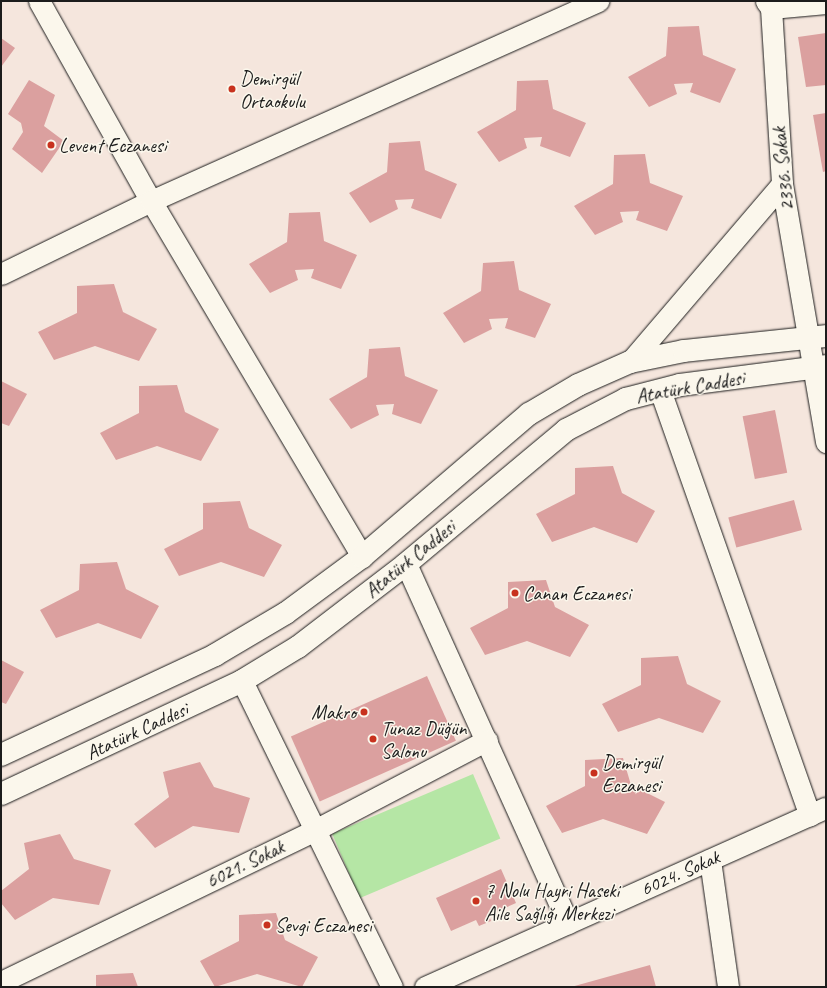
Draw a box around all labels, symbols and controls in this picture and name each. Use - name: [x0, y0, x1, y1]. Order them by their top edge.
- place label: Demirgül Ortaokulu: [240, 66, 305, 113]
- marker: Demirgül Ortaokulu: [227, 84, 237, 94]
- street label: 2336. Sokak: [767, 126, 799, 212]
- place label: Levent Eczanesi: [59, 133, 166, 157]
- marker: Levent Eczanesi: [46, 140, 56, 150]
- street label: Atatürk Caddesi: [634, 366, 746, 408]
- street label: Atatürk Caddesi: [360, 515, 460, 603]
- place label: Canan Eczanesi: [523, 581, 631, 605]
- marker: Canan Eczanesi: [510, 588, 520, 598]
- street label: Atatürk Caddesi: [82, 697, 192, 765]
- place label: Makro: [311, 700, 356, 724]
- marker: Makro: [359, 707, 369, 717]
- place label: Tunaz Düğün Salonu: [381, 716, 466, 763]
- marker: Tunaz Düğün Salonu: [368, 734, 378, 744]
- place label: Demirgül Eczanesi: [602, 750, 661, 797]
- marker: Demirgül Eczanesi: [589, 768, 599, 778]
- street label: 6021. Sokak: [202, 835, 288, 893]
- street label: 6024. Sokak: [637, 845, 723, 901]
- place label: 7 Nolu Hayri Haseki Aile Sağlığı Merkezi: [485, 878, 620, 925]
- marker: 7 Nolu Hayri Haseki Aile Sağlığı Merkezi: [470, 895, 482, 907]
- place label: Sevgi Eczanesi: [275, 913, 372, 937]
- marker: Sevgi Eczanesi: [262, 920, 272, 930]

